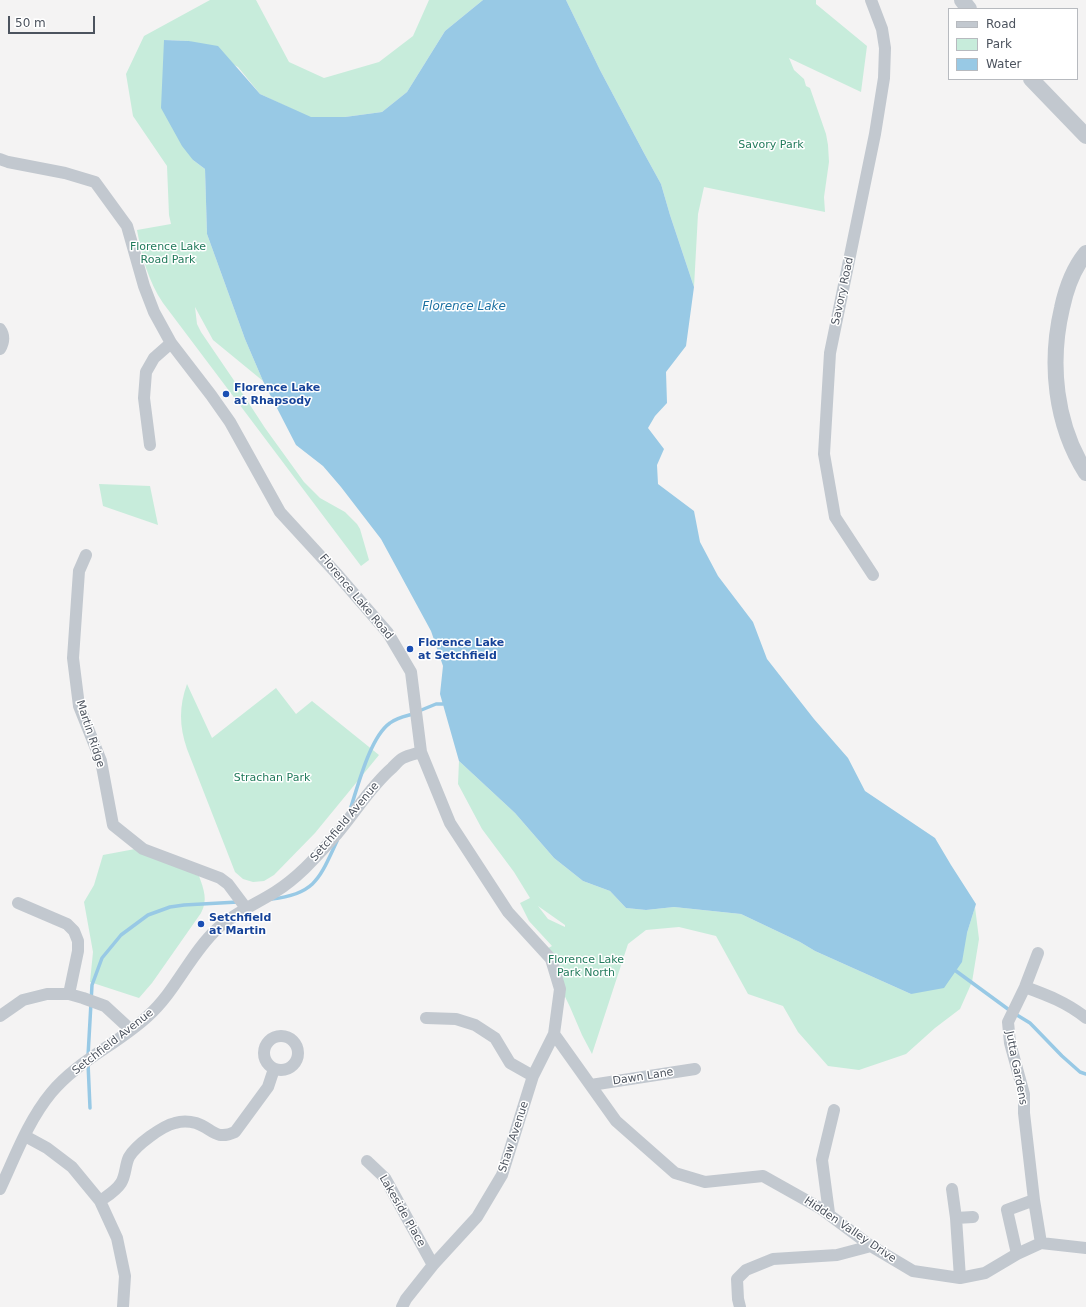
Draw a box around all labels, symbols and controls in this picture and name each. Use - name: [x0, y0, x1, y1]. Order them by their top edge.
- scale bar: [10, 8, 97, 34]
- legend: [948, 8, 1078, 80]
- text: 50 m: [15, 16, 46, 30]
- text: Road: [986, 17, 1016, 31]
- text: Park: [986, 37, 1012, 51]
- text: Water: [986, 57, 1021, 71]
- park label: Savory Park: [738, 138, 804, 152]
- park label: Florence Lake Road Park: [130, 240, 206, 266]
- street label: Savory Road: [829, 256, 857, 326]
- water label: Florence Lake: [422, 300, 506, 314]
- place label: Florence Lake at Rhapsody: [234, 381, 320, 407]
- marker: Florence Lake at Rhapsody: [221, 389, 231, 399]
- street label: Florence Lake Road: [317, 552, 395, 642]
- place label: Florence Lake at Setchfield: [418, 636, 504, 662]
- marker: Florence Lake at Setchfield: [405, 644, 415, 654]
- street label: Martin Ridge: [73, 699, 107, 769]
- park label: Strachan Park: [234, 771, 310, 785]
- street label: Setchfield Avenue: [308, 780, 382, 864]
- place label: Setchfield at Martin: [209, 911, 271, 937]
- marker: Setchfield at Martin: [196, 919, 206, 929]
- park label: Florence Lake Park North: [548, 953, 624, 979]
- street label: Setchfield Avenue: [70, 1006, 156, 1078]
- street label: Jutta Gardens: [1002, 1030, 1030, 1106]
- street label: Dawn Lane: [612, 1066, 674, 1088]
- street label: Shaw Avenue: [496, 1100, 532, 1174]
- street label: Lakeside Place: [376, 1173, 428, 1249]
- street label: Hidden Valley Drive: [801, 1194, 899, 1266]

